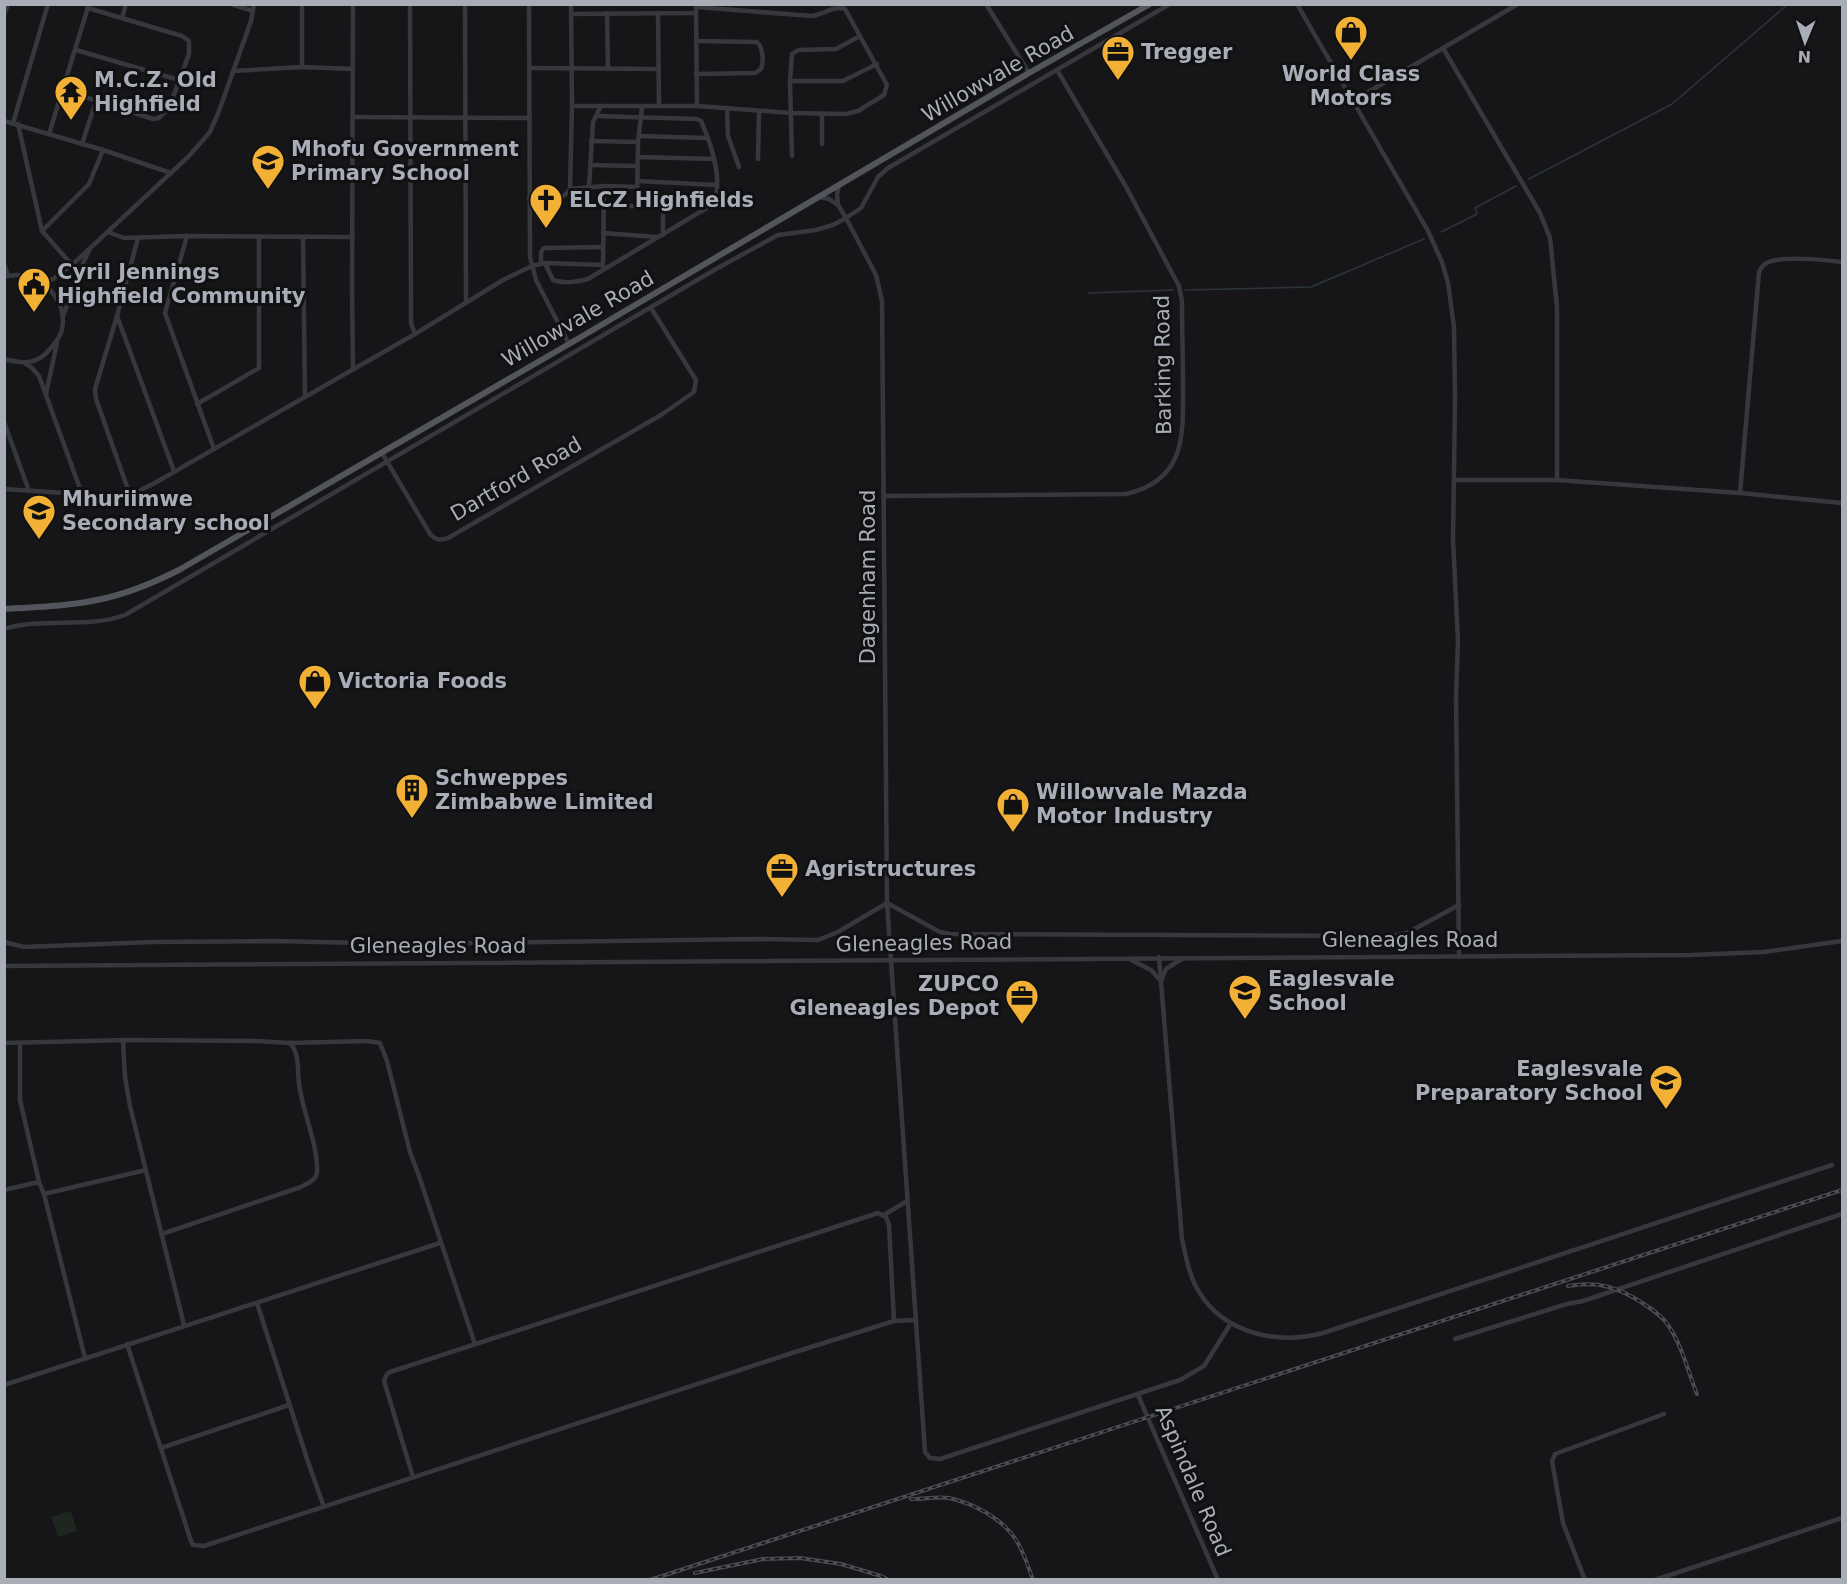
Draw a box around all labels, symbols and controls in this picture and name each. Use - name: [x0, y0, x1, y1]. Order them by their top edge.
- north arrow: [1775, 12, 1835, 72]
- shop icon: World Class Motors: [1333, 14, 1369, 61]
- street label: Willowvale Road: [918, 21, 1078, 127]
- office icon: Tregger: [1100, 34, 1136, 81]
- place label: Tregger: [1141, 40, 1233, 64]
- text: N: [1797, 47, 1812, 66]
- place label: World Class Motors: [1282, 62, 1420, 110]
- place label: M.C.Z. Old Highfield: [94, 68, 217, 116]
- temple icon: M.C.Z. Old Highfield: [53, 74, 89, 121]
- place label: Mhofu Government Primary School: [291, 137, 519, 185]
- school or university icon: Mhofu Government Primary School: [250, 143, 286, 190]
- church icon: ELCZ Highfields: [528, 182, 564, 229]
- place label: ELCZ Highfields: [569, 188, 754, 212]
- place label: Cyril Jennings Highfield Community: [57, 260, 306, 308]
- public building icon: Cyril Jennings Highfield Community: [16, 266, 52, 313]
- street label: Willowvale Road: [498, 266, 658, 372]
- street label: Barking Road: [1150, 295, 1176, 435]
- street label: Dartford Road: [446, 432, 586, 526]
- place label: Mhuriimwe Secondary school: [62, 487, 270, 535]
- street label: Dagenham Road: [856, 490, 880, 664]
- school or university icon: Mhuriimwe Secondary school: [21, 493, 57, 540]
- shop icon: Victoria Foods: [297, 663, 333, 710]
- place label: Victoria Foods: [338, 669, 507, 693]
- place label: Schweppes Zimbabwe Limited: [435, 766, 653, 814]
- building icon: Schweppes Zimbabwe Limited: [394, 772, 430, 819]
- place label: Willowvale Mazda Motor Industry: [1036, 780, 1248, 828]
- shop icon: Willowvale Mazda Motor Industry: [995, 786, 1031, 833]
- office icon: Agristructures: [764, 851, 800, 898]
- place label: Agristructures: [805, 857, 976, 881]
- street label: Gleneagles Road: [1322, 928, 1498, 952]
- street label: Gleneagles Road: [836, 929, 1012, 957]
- street label: Gleneagles Road: [350, 934, 526, 958]
- place label: Eaglesvale School: [1268, 967, 1395, 1015]
- place label: ZUPCO Gleneagles Depot: [790, 972, 999, 1020]
- school or university icon: Eaglesvale School: [1227, 973, 1263, 1020]
- office icon: ZUPCO Gleneagles Depot: [1004, 978, 1040, 1025]
- place label: Eaglesvale Preparatory School: [1415, 1057, 1643, 1105]
- school or university icon: Eaglesvale Preparatory School: [1648, 1063, 1684, 1110]
- street label: Aspindale Road: [1150, 1402, 1236, 1560]

